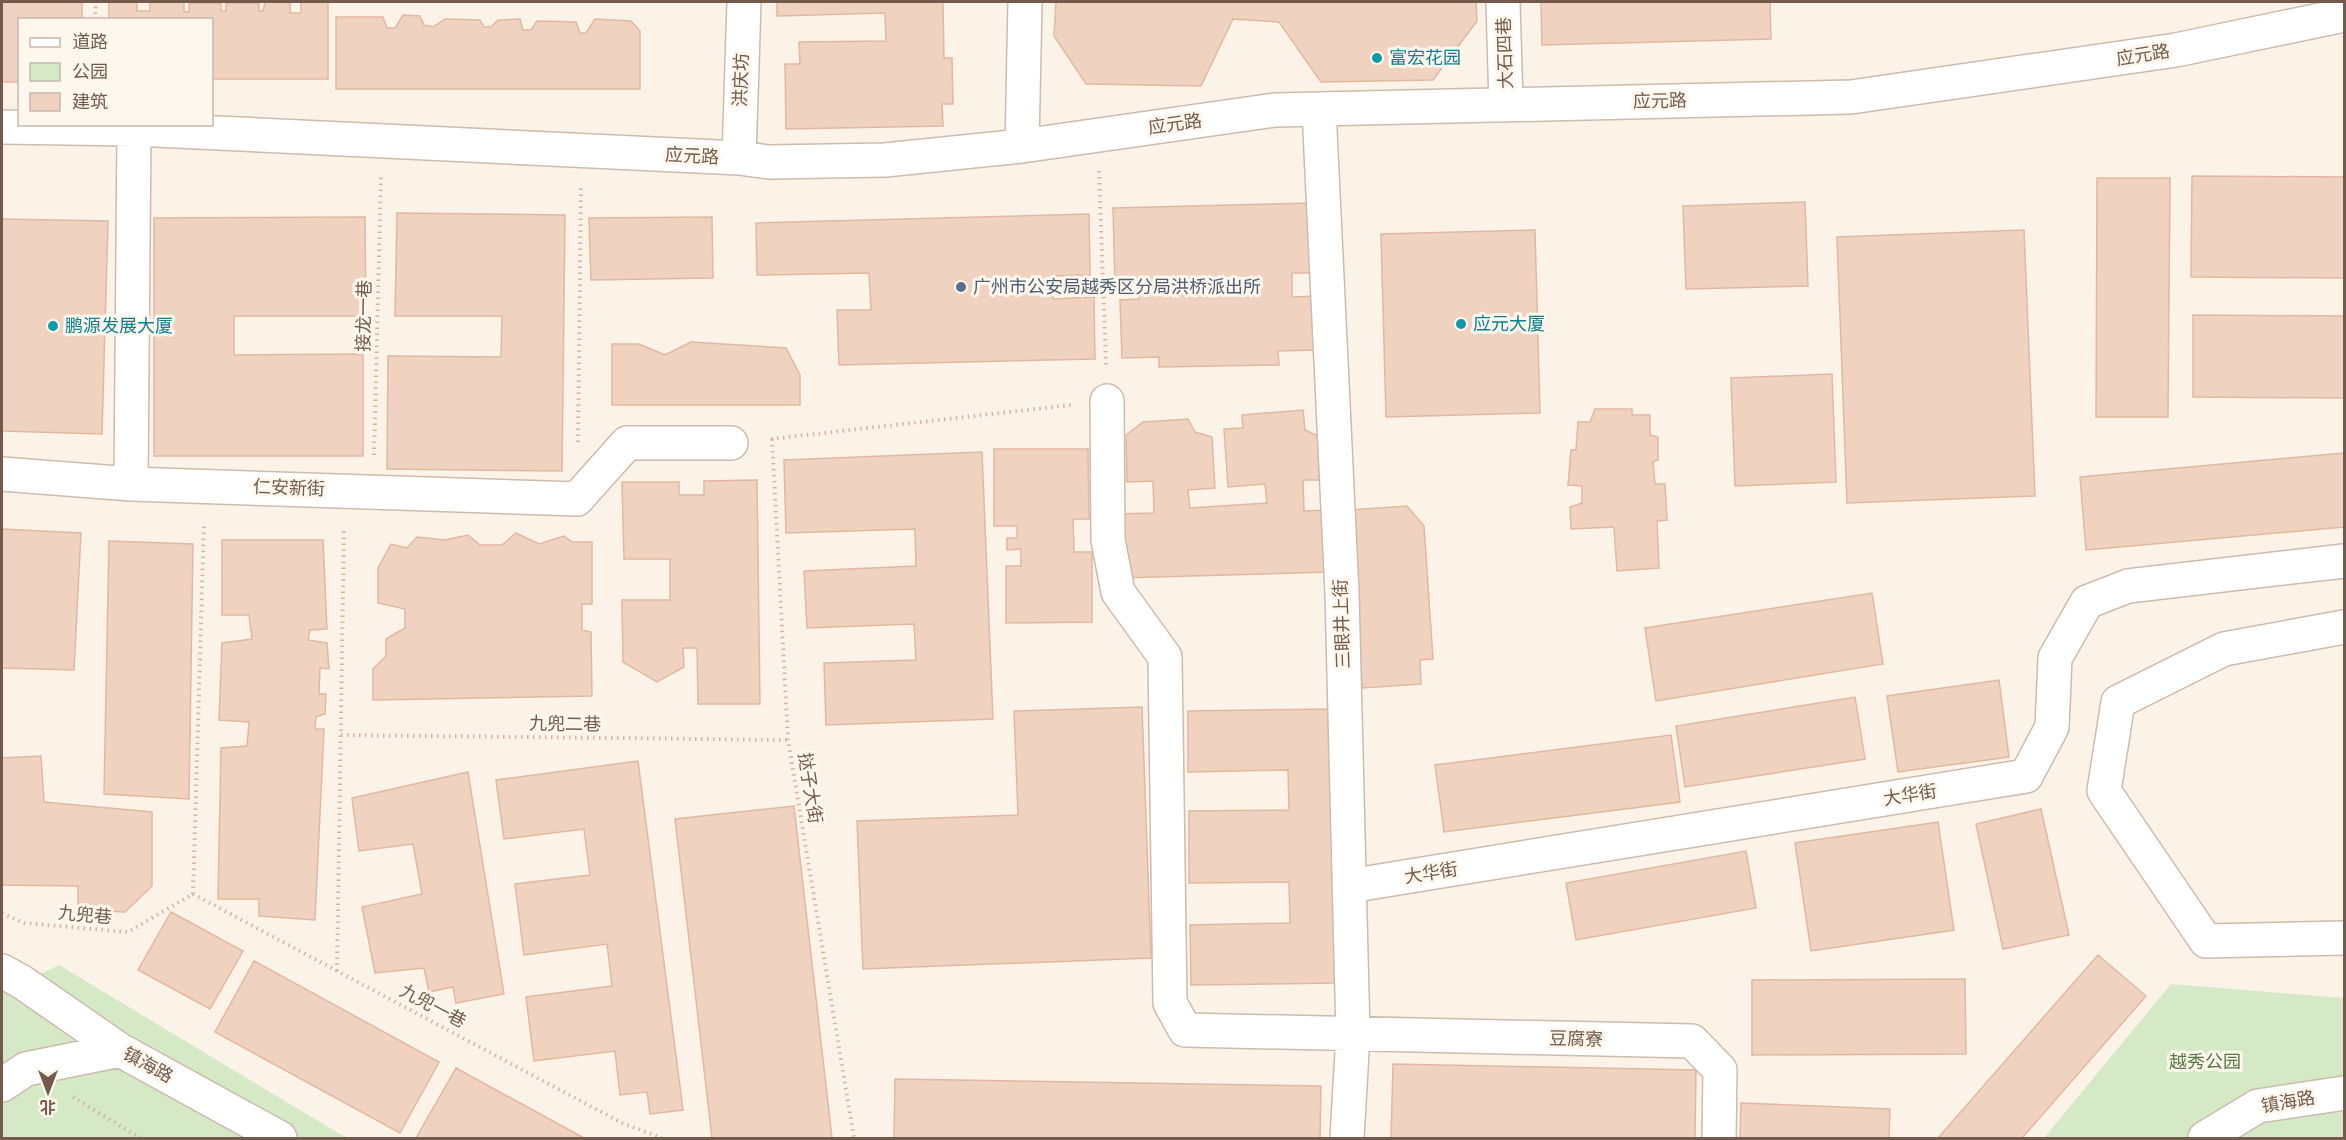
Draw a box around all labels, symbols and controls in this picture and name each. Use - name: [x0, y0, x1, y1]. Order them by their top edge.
- street label: 大石四巷: [1493, 17, 1516, 89]
- legend: [18, 18, 213, 126]
- text: 道路: [72, 31, 108, 52]
- street label: 应元路: [2115, 40, 2171, 69]
- place label: 富宏花园: [1389, 47, 1461, 68]
- marker: 富宏花园: [1370, 51, 1384, 65]
- street label: 洪庆坊: [729, 53, 752, 107]
- text: 公园: [72, 61, 108, 82]
- street label: 应元路: [1633, 90, 1687, 111]
- text: 建筑: [72, 91, 108, 112]
- street label: 应元路: [1147, 109, 1203, 138]
- street label: 应元路: [665, 144, 720, 167]
- place label: 广州市公安局越秀区分局洪桥派出所: [973, 276, 1261, 297]
- street label: 接龙一巷: [352, 280, 375, 352]
- marker: 广州市公安局越秀区分局洪桥派出所: [954, 280, 968, 294]
- place label: 应元大厦: [1473, 313, 1545, 334]
- place label: 鹏源发展大厦: [65, 315, 173, 336]
- marker: 应元大厦: [1454, 317, 1468, 331]
- marker: 鹏源发展大厦: [46, 319, 60, 333]
- street label: 仁安新街: [253, 476, 325, 499]
- street label: 三眼井上街: [1329, 579, 1354, 669]
- street label: 九兜二巷: [529, 712, 601, 735]
- street label: 挞子大街: [794, 751, 826, 825]
- street label: 大华街: [1882, 780, 1938, 809]
- street label: 大华街: [1403, 858, 1459, 887]
- street label: 九兜巷: [57, 902, 113, 927]
- street label: 九兜一巷: [397, 979, 470, 1032]
- street label: 豆腐寮: [1549, 1028, 1603, 1049]
- street label: 镇海路: [120, 1042, 177, 1087]
- park label: 越秀公园: [2169, 1051, 2241, 1072]
- north arrow: [18, 1062, 78, 1122]
- street label: 镇海路: [2260, 1086, 2316, 1117]
- text: 北: [40, 1097, 56, 1116]

